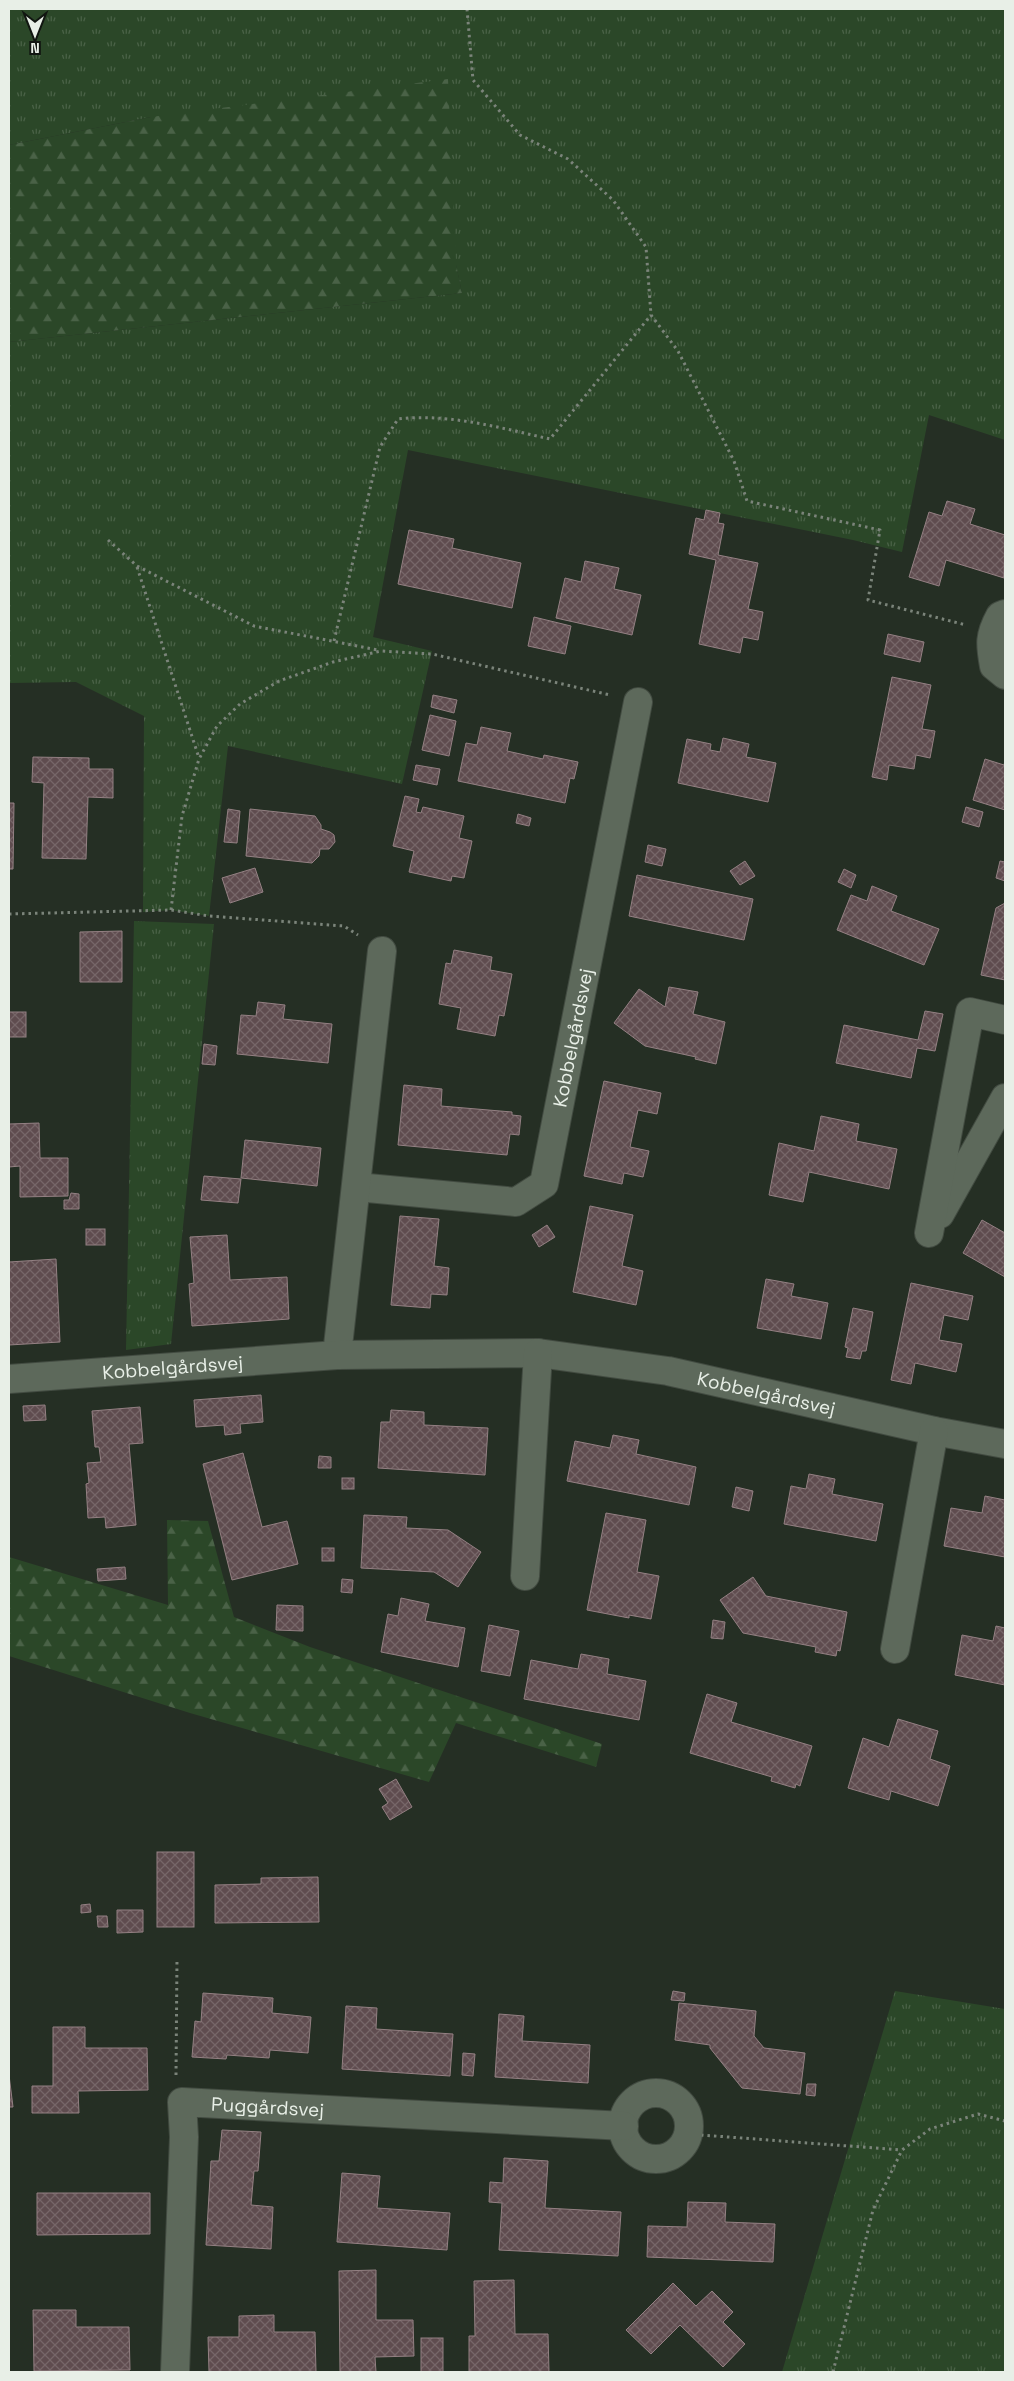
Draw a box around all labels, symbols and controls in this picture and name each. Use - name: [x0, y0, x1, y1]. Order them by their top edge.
- north arrow: [10, 10, 60, 60]
- text: N: [30, 39, 40, 57]
- street label: Kobbelgårdsvej: [547, 966, 599, 1109]
- street label: Kobbelgårdsvej: [101, 1350, 244, 1385]
- street label: Kobbelgårdsvej: [695, 1366, 838, 1421]
- street label: Puggårdsvej: [211, 2092, 325, 2123]

